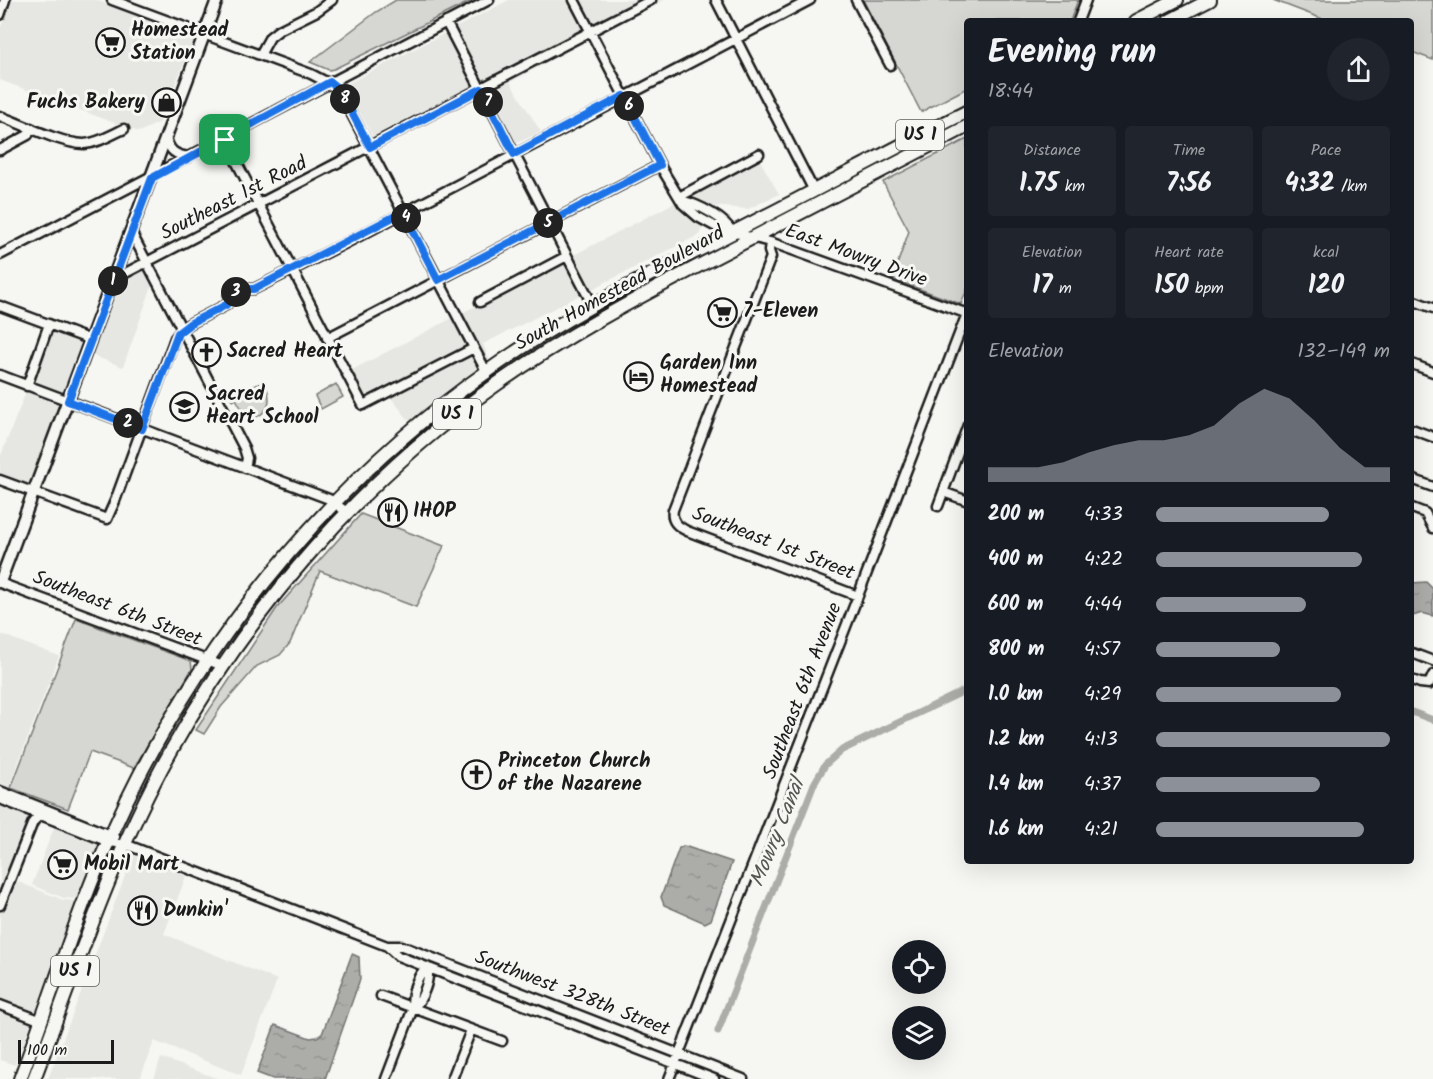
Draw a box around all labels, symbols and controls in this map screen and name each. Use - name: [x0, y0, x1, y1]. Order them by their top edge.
- place label: Homestead Station: [131, 15, 230, 70]
- supermarket icon: Homestead Station: [94, 26, 126, 58]
- text: Evening run: [988, 27, 1156, 80]
- button: share: [1327, 38, 1390, 101]
- text: 18:44: [988, 76, 1033, 108]
- pin: 8: [330, 84, 360, 114]
- text: 8: [340, 86, 350, 111]
- place label: Fuchs Bakery: [26, 87, 146, 119]
- shop icon: Fuchs Bakery: [150, 87, 182, 119]
- pin: 7: [473, 87, 503, 117]
- text: 7: [484, 89, 492, 114]
- pin: 6: [614, 91, 644, 121]
- text: 6: [625, 93, 633, 118]
- pin: [199, 114, 250, 165]
- road number: US 1: [896, 120, 944, 150]
- icon: arrive: [208, 123, 241, 156]
- text: Distance: [1023, 138, 1081, 163]
- text: Time: [1173, 138, 1205, 163]
- text: Pace: [1311, 138, 1341, 163]
- street label: Southeast 1st Road: [155, 148, 314, 250]
- text: 1.75: [1019, 163, 1058, 205]
- text: 7:56: [1166, 163, 1212, 205]
- text: 4:32: [1285, 163, 1335, 205]
- text: km: [1058, 174, 1085, 199]
- text: /km: [1335, 174, 1367, 199]
- pin: 4: [391, 203, 421, 233]
- text: 4: [402, 205, 410, 230]
- pin: 5: [533, 208, 563, 238]
- text: 5: [544, 210, 552, 235]
- street label: East Mowry Drive: [780, 215, 932, 297]
- street label: South Homestead Boulevard: [509, 217, 732, 360]
- text: Elevation: [1022, 240, 1082, 265]
- text: Heart rate: [1154, 240, 1224, 265]
- text: kcal: [1313, 240, 1339, 265]
- text: 17: [1032, 265, 1052, 307]
- text: 150: [1154, 265, 1189, 307]
- text: 120: [1308, 265, 1344, 307]
- pin: 1: [98, 266, 128, 296]
- text: 1: [111, 268, 115, 293]
- text: m: [1052, 276, 1072, 301]
- text: bpm: [1189, 276, 1224, 301]
- pin: 3: [221, 277, 251, 307]
- text: 3: [232, 279, 240, 304]
- supermarket icon: 7-Eleven: [706, 296, 738, 328]
- place label: 7-Eleven: [743, 296, 818, 328]
- church icon: Sacred Heart: [190, 336, 222, 368]
- place label: Sacred Heart: [227, 336, 344, 368]
- text: Elevation: [988, 336, 1064, 368]
- text: 132–149 m: [1297, 336, 1390, 368]
- place label: Garden Inn Homestead: [660, 348, 759, 403]
- hotel icon: Garden Inn Homestead: [623, 360, 655, 392]
- place label: Sacred Heart School: [206, 379, 319, 434]
- school or university icon: Sacred Heart School: [169, 391, 201, 423]
- road number: US 1: [433, 399, 481, 429]
- pin: 2: [113, 408, 143, 438]
- text: 2: [123, 410, 133, 435]
- restaurant icon: IHOP: [376, 496, 408, 528]
- place label: IHOP: [413, 496, 457, 528]
- street label: Southeast 1st Street: [687, 498, 859, 590]
- text: 200 m: [988, 499, 1044, 531]
- text: 4:33: [1084, 499, 1123, 531]
- text: 400 m: [988, 544, 1044, 576]
- text: 4:22: [1084, 544, 1123, 576]
- street label: Southeast 6th Street: [28, 562, 206, 656]
- text: 600 m: [988, 589, 1043, 621]
- text: 4:44: [1084, 589, 1122, 621]
- street label: Southeast 6th Avenue: [755, 598, 851, 784]
- text: 800 m: [988, 634, 1044, 666]
- text: 4:57: [1084, 634, 1120, 666]
- text: 1.0 km: [988, 679, 1043, 711]
- text: 4:29: [1084, 679, 1121, 711]
- text: 1.2 km: [988, 724, 1044, 756]
- text: 4:13: [1084, 724, 1118, 756]
- place label: Princeton Church of the Nazarene: [498, 746, 651, 801]
- church icon: Princeton Church of the Nazarene: [461, 758, 493, 790]
- text: 1.4 km: [988, 769, 1044, 801]
- text: 4:37: [1084, 769, 1121, 801]
- water label: Mowry Canal: [741, 770, 816, 892]
- text: 1.6 km: [988, 814, 1044, 846]
- text: 4:21: [1084, 814, 1118, 846]
- supermarket icon: Mobil Mart: [47, 849, 79, 881]
- place label: Mobil Mart: [84, 849, 180, 881]
- restaurant icon: Dunkin': [126, 895, 158, 927]
- place label: Dunkin': [163, 895, 229, 927]
- map controls: [892, 940, 946, 1060]
- button: locate: [892, 940, 946, 994]
- street label: Southwest 328th Street: [470, 942, 674, 1046]
- road number: US 1: [51, 956, 99, 986]
- button: layers: [892, 1006, 946, 1060]
- scale bar: [18, 1037, 114, 1064]
- text: 100 m: [27, 1038, 67, 1063]

